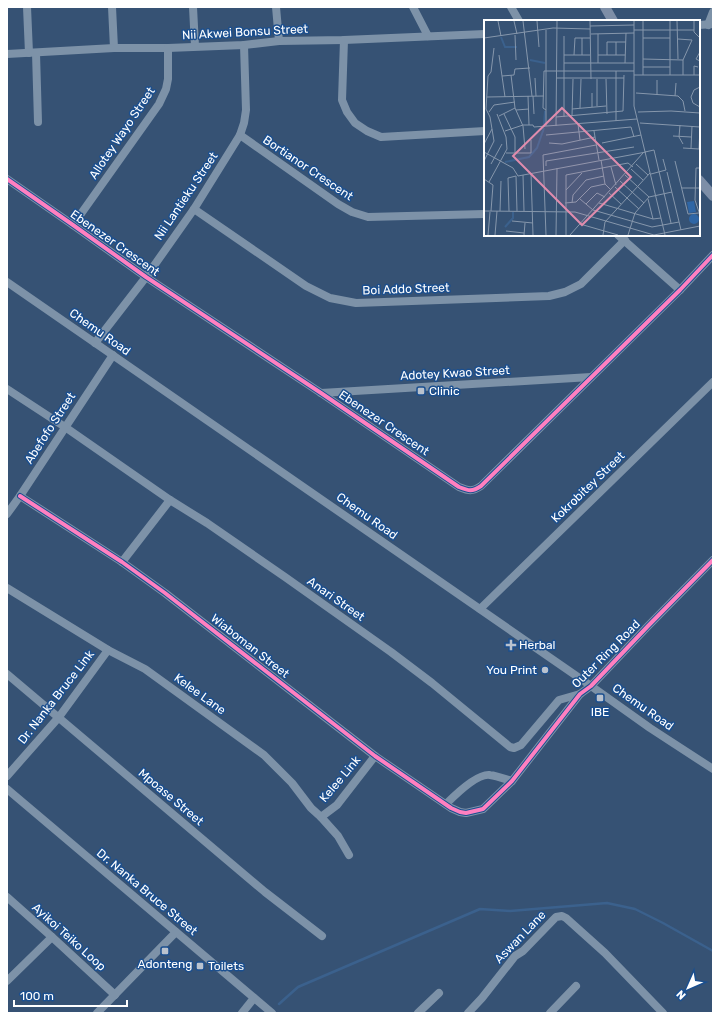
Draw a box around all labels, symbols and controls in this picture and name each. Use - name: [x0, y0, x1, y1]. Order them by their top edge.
- inset map: [484, 20, 700, 236]
- street label: Nii Akwei Bonsu Street: [182, 22, 309, 42]
- street label: Allotey Wayo Street: [86, 84, 158, 182]
- street label: Bortianor Crescent: [260, 133, 356, 203]
- street label: Nii Lantieku Street: [151, 149, 221, 243]
- street label: Ebenezer Crescent: [68, 207, 163, 279]
- street label: Boi Addo Street: [362, 280, 450, 298]
- street label: Chemu Road: [67, 306, 133, 358]
- street label: Adotey Kwao Street: [400, 363, 510, 383]
- place label: Clinic: [429, 384, 460, 398]
- marker: Clinic: [416, 386, 426, 396]
- street label: Ebenezer Crescent: [336, 388, 432, 458]
- street label: Abefofo Street: [22, 389, 78, 466]
- street label: Kokrobitey Street: [548, 448, 628, 526]
- street label: Chemu Road: [334, 490, 400, 542]
- street label: Anari Street: [305, 574, 368, 624]
- street label: Wiaboman Street: [208, 611, 292, 681]
- street label: Outer Ring Road: [569, 617, 643, 691]
- place label: Herbal: [519, 638, 556, 652]
- marker: Herbal: [506, 640, 516, 650]
- street label: Dr. Nanka Bruce Link: [15, 647, 97, 747]
- place label: You Print: [486, 663, 537, 677]
- marker: You Print: [540, 665, 550, 675]
- street label: Kelee Lane: [172, 671, 229, 718]
- street label: Chemu Road: [610, 681, 676, 733]
- marker: IBE: [595, 693, 605, 703]
- place label: IBE: [591, 705, 609, 719]
- street label: Kelee Link: [317, 752, 364, 805]
- street label: Mpoase Street: [136, 766, 207, 828]
- street label: Dr. Nanka Bruce Street: [94, 846, 200, 938]
- street label: Ayikoi Teiko Loop: [29, 900, 109, 974]
- street label: Aswan Lane: [491, 908, 549, 966]
- marker: Adonteng: [160, 946, 170, 956]
- place label: Adonteng: [137, 957, 193, 971]
- place label: Toilets: [208, 959, 244, 973]
- marker: Toilets: [195, 961, 205, 971]
- north arrow: [668, 968, 708, 1008]
- scale bar: [14, 982, 127, 1008]
- text: N: [674, 987, 689, 1002]
- text: 100 m: [20, 989, 54, 1003]

